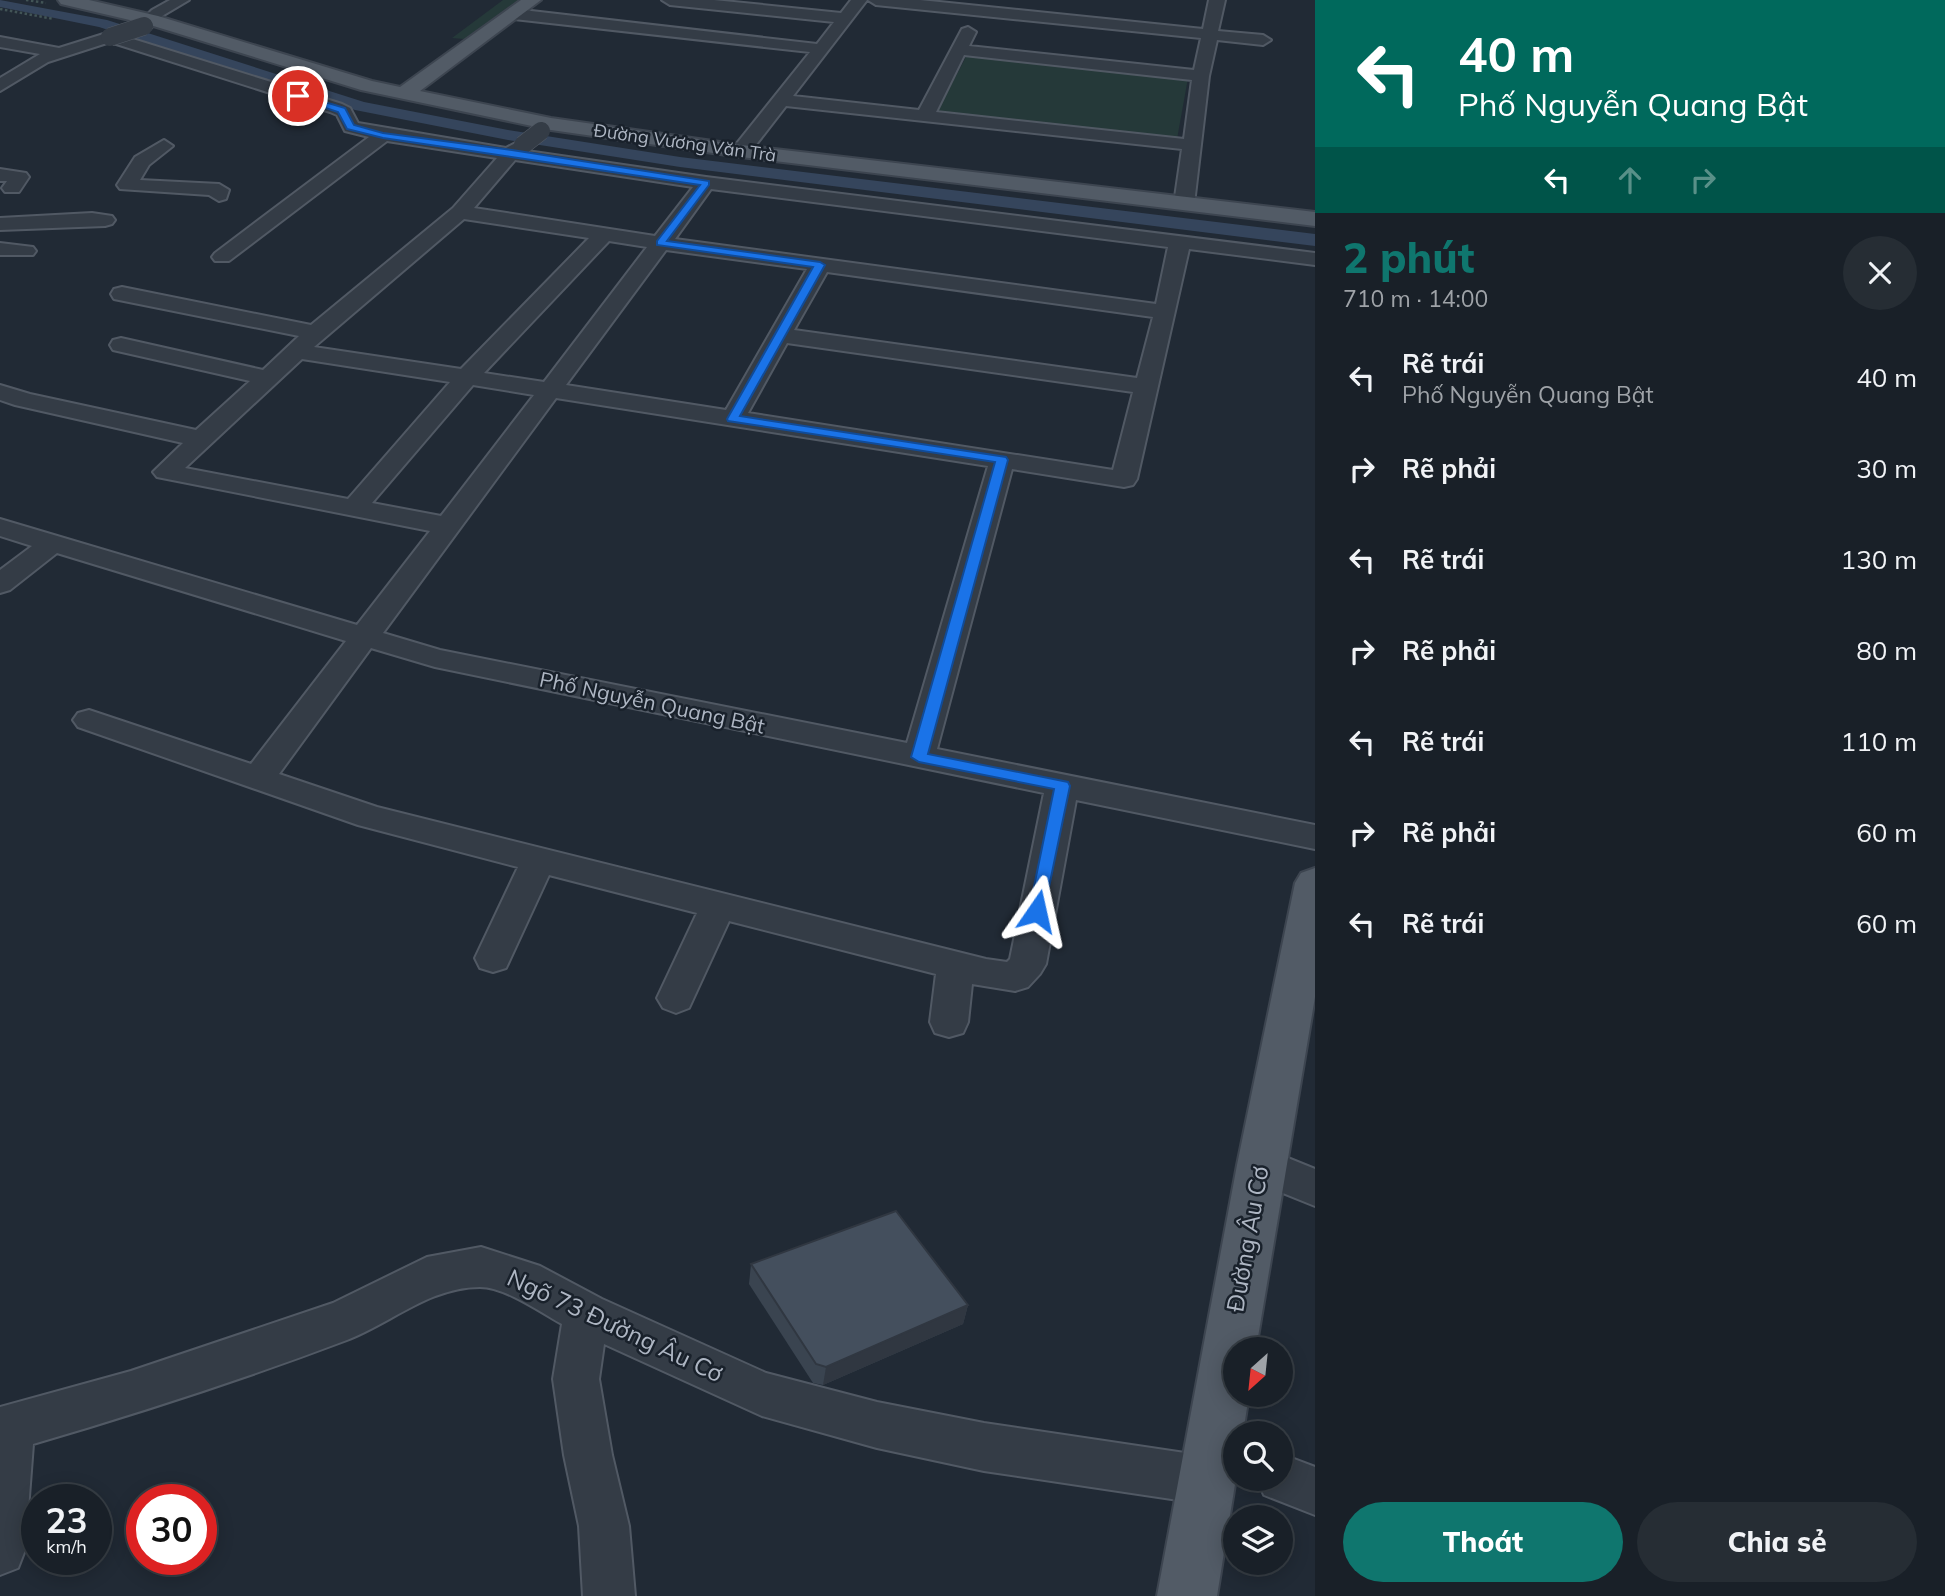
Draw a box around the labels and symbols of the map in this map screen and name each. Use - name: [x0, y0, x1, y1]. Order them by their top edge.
- pin: [268, 66, 328, 126]
- street label: Đường Vương Văn Trà: [592, 118, 778, 167]
- street label: Phố Nguyễn Quang Bật: [537, 665, 767, 739]
- position arrow: [1000, 874, 1074, 948]
- street label: Đường Âu Cơ: [1219, 1164, 1275, 1314]
- street label: Ngõ 73 Đường Âu Cơ: [503, 1262, 728, 1388]
- north arrow: [1223, 1337, 1293, 1407]
- speed limit sign: 30: [126, 1484, 217, 1575]

